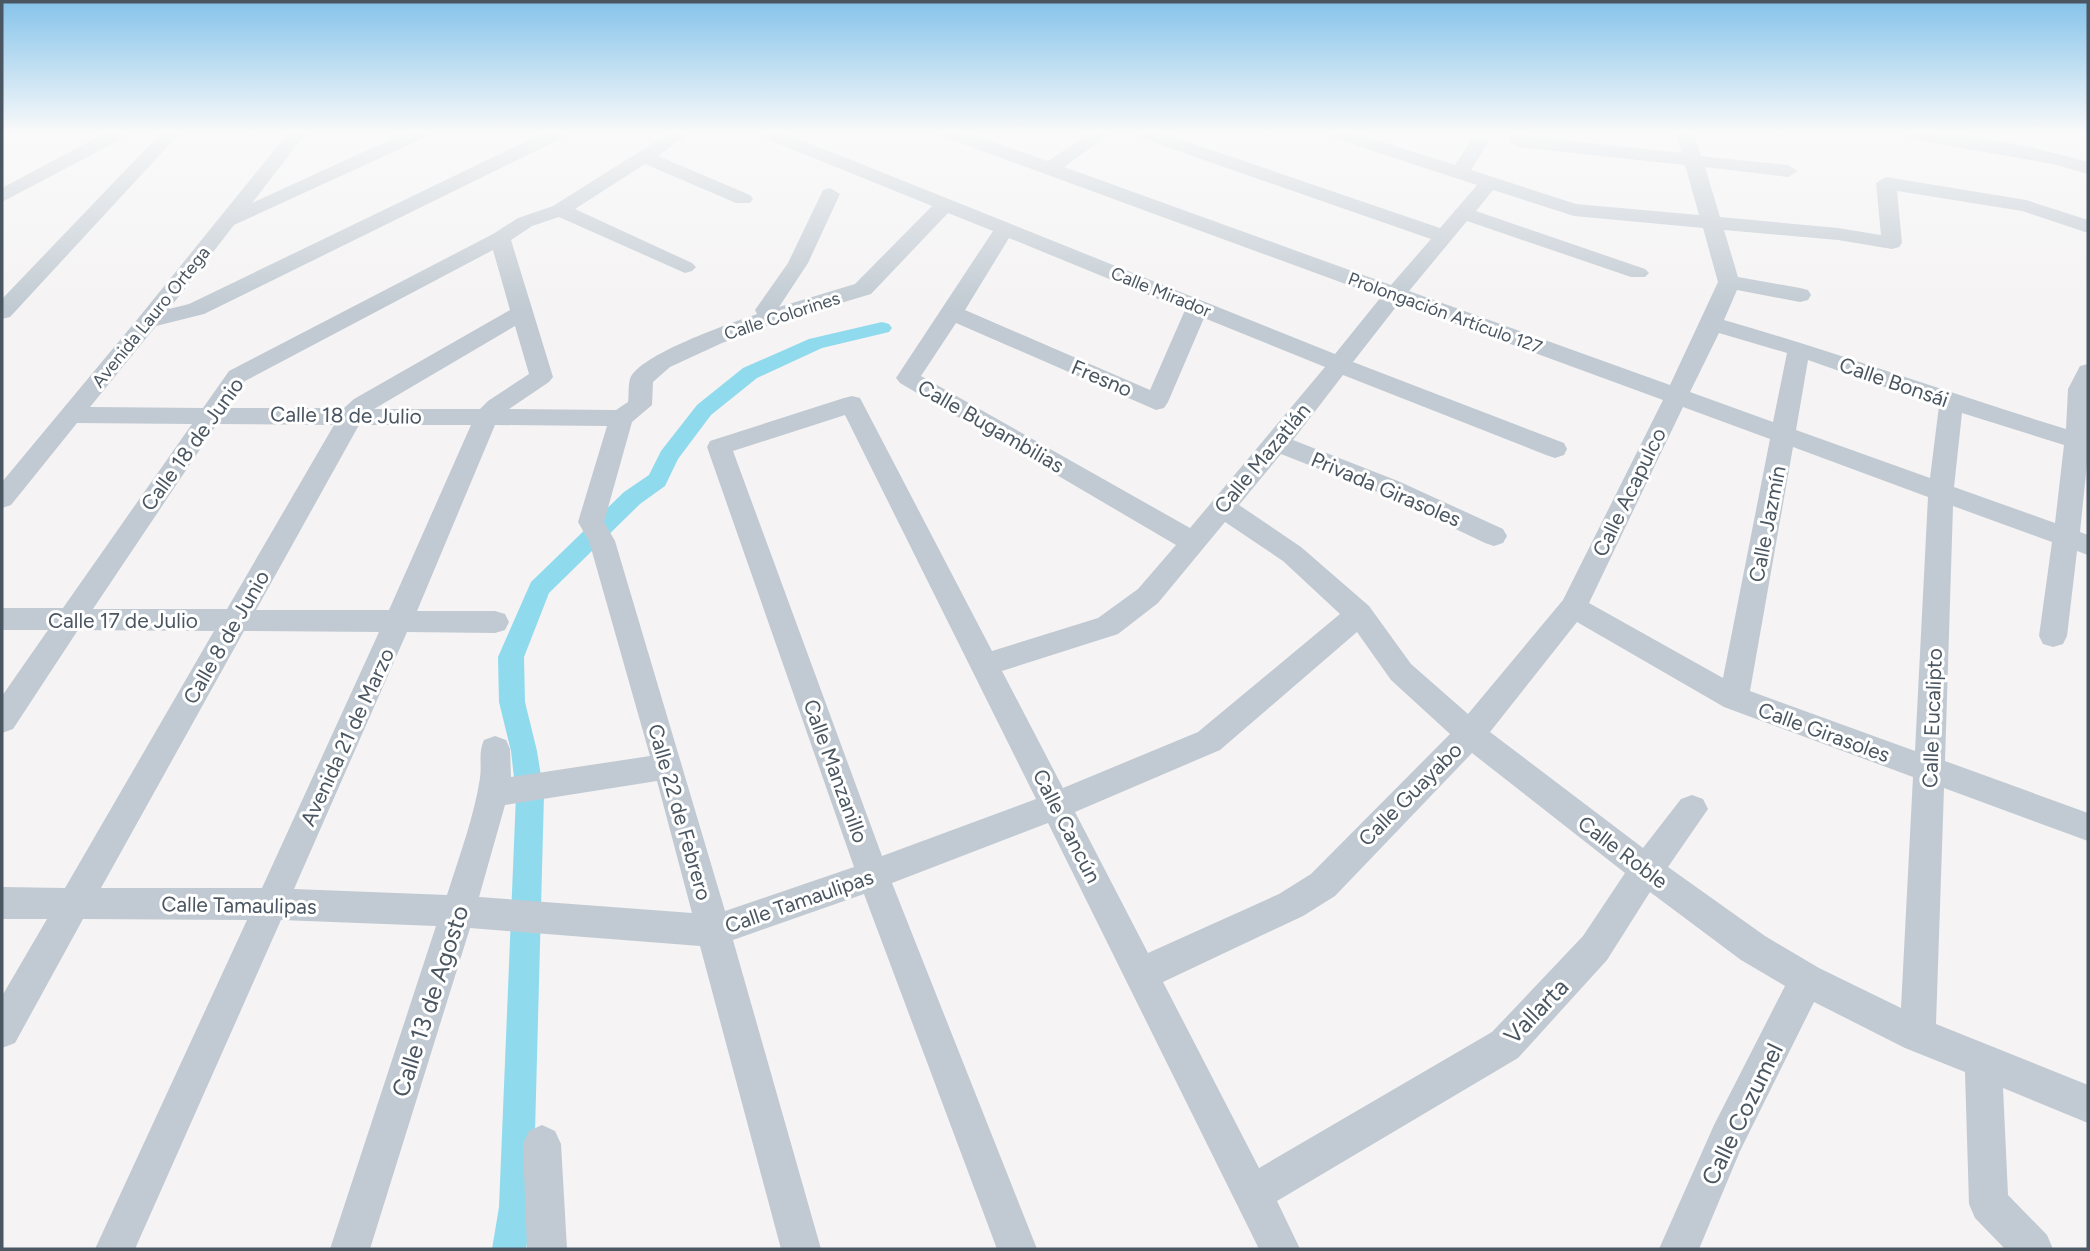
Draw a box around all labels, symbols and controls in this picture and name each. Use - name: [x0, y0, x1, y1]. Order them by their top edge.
- street label: Avenida Lauro Ortega: [87, 242, 215, 392]
- street label: Calle Mirador: [1108, 262, 1214, 322]
- street label: Prolongación Artículo 127: [1345, 268, 1545, 358]
- street label: Calle Colorines: [721, 287, 843, 345]
- street label: Calle Bonsái: [1836, 352, 1952, 412]
- street label: Fresno: [1068, 354, 1136, 402]
- street label: Calle 18 de Junio: [135, 372, 249, 516]
- street label: Calle Bugambilias: [914, 374, 1068, 478]
- street label: Calle Mazatlán: [1209, 398, 1315, 518]
- street label: Calle 18 de Julio: [270, 401, 422, 429]
- street label: Calle Acapulco: [1587, 424, 1671, 560]
- street label: Privada Girasoles: [1307, 446, 1465, 532]
- street label: Calle Jazmín: [1743, 464, 1791, 584]
- street label: Calle 8 de Junio: [178, 566, 274, 708]
- street label: Calle 17 de Julio: [48, 608, 198, 633]
- street label: Avenida 21 de Marzo: [295, 644, 399, 830]
- street label: Calle Eucalipto: [1917, 648, 1947, 788]
- street label: Calle Manzanillo: [798, 696, 874, 846]
- street label: Calle Girasoles: [1755, 697, 1893, 767]
- street label: Calle 22 de Febrero: [643, 721, 717, 903]
- street label: Calle Guayabo: [1353, 737, 1467, 851]
- street label: Calle Cancún: [1028, 765, 1106, 887]
- street label: Calle Roble: [1573, 810, 1673, 894]
- street label: Calle Tamaulipas: [721, 864, 877, 938]
- street label: Calle Tamaulipas: [161, 891, 317, 919]
- street label: Calle 13 de Agosto: [385, 902, 475, 1100]
- street label: Vallarta: [1498, 972, 1574, 1050]
- street label: Calle Cozumel: [1695, 1038, 1789, 1190]

